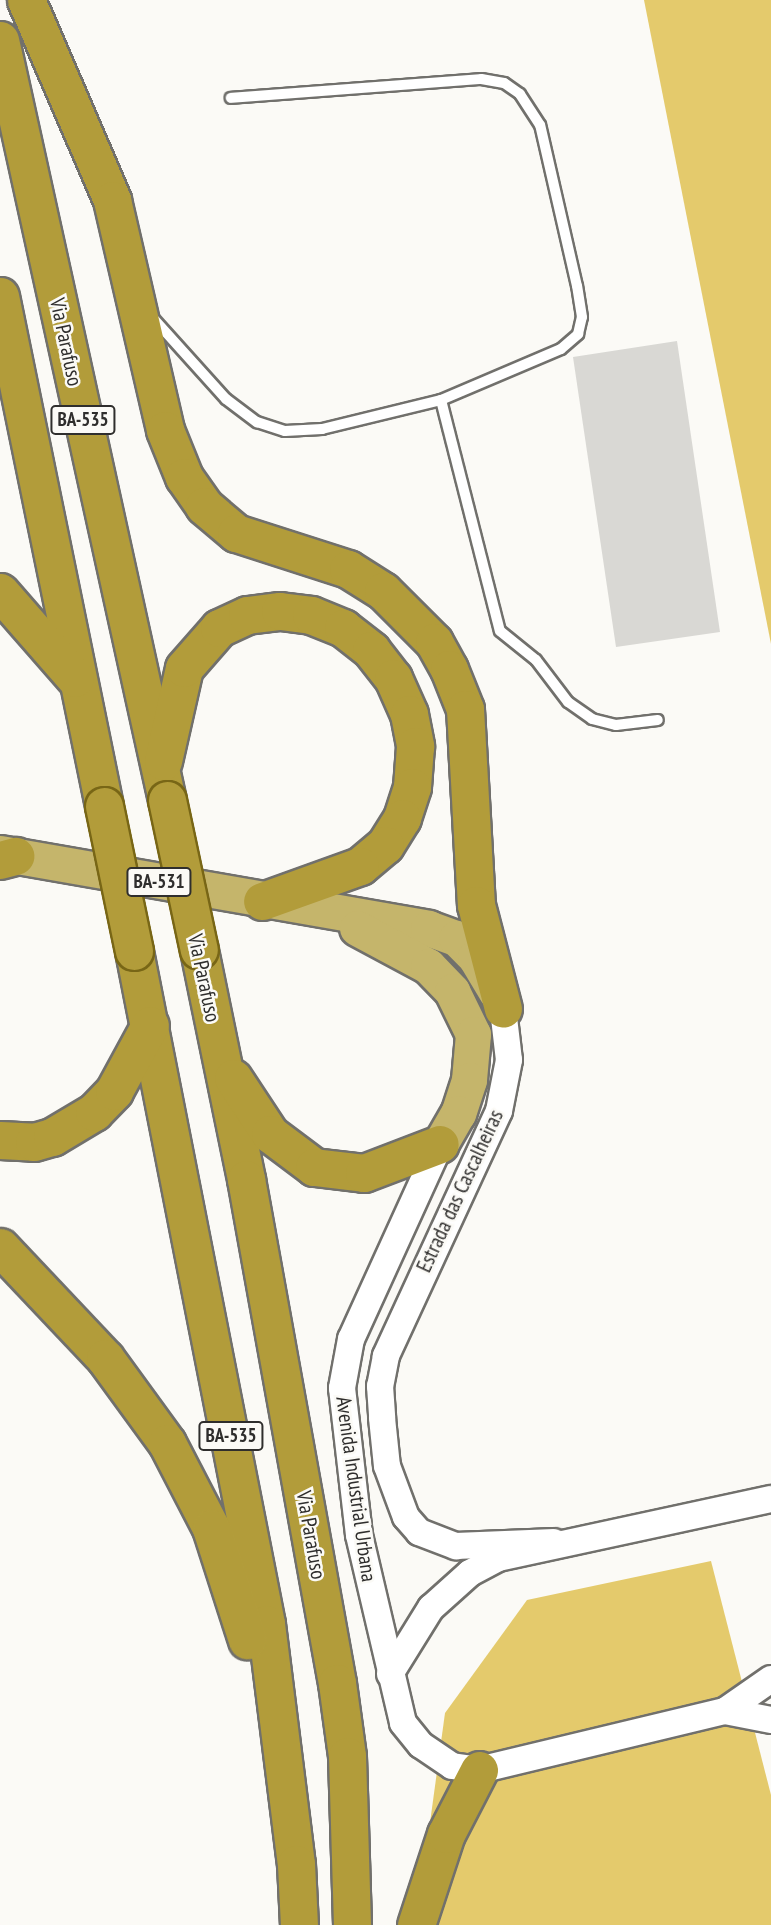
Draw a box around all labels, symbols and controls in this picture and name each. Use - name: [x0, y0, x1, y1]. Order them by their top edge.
- street label: Via Parafuso: [44, 296, 88, 388]
- road number: BA-535: [50, 404, 116, 436]
- road number: BA-531: [126, 866, 192, 898]
- street label: Via Parafuso: [182, 932, 226, 1024]
- street label: Estrada das Cascalheiras: [411, 1106, 509, 1276]
- street label: Avenida Industrial Urbana: [331, 1395, 381, 1583]
- road number: BA-535: [198, 1420, 264, 1452]
- street label: Via Parafuso: [291, 1489, 331, 1581]

